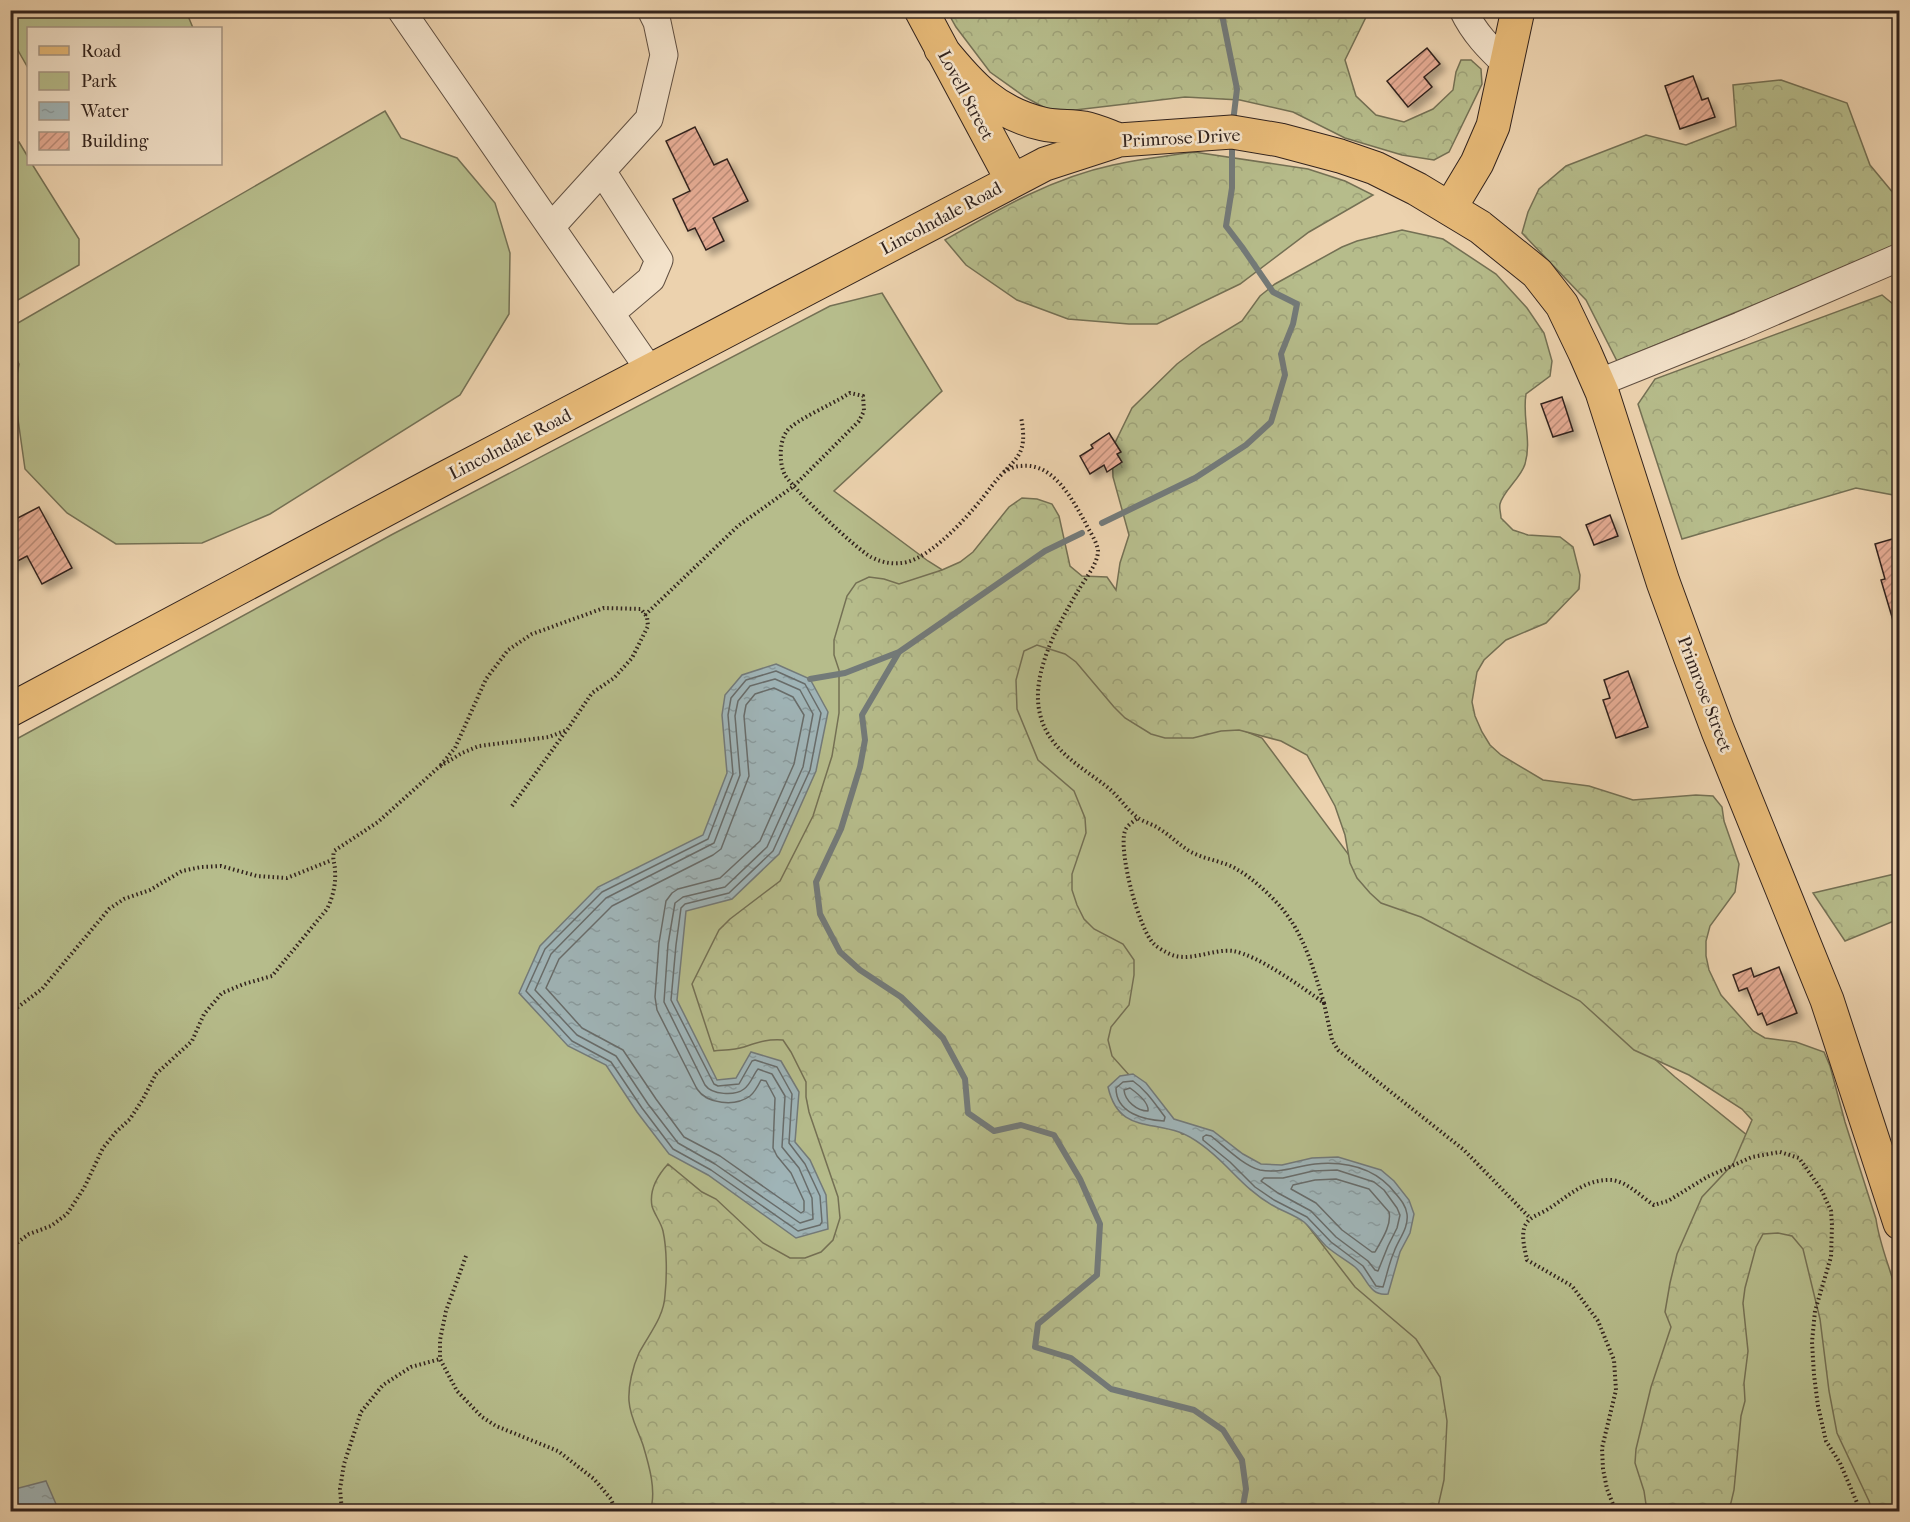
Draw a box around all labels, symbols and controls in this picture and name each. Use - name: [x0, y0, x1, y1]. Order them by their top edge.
- legend: [27, 27, 222, 165]
- text: Road: [81, 41, 121, 62]
- street label: Lovell Street: [933, 47, 998, 144]
- text: Park: [81, 71, 118, 92]
- text: Water: [80, 101, 129, 122]
- street label: Primrose Drive: [1121, 125, 1241, 152]
- text: Building: [81, 131, 149, 152]
- street label: Lincolndale Road: [877, 177, 1006, 259]
- street label: Lincolndale Road: [446, 404, 575, 484]
- street label: Primrose Street: [1673, 633, 1736, 756]

